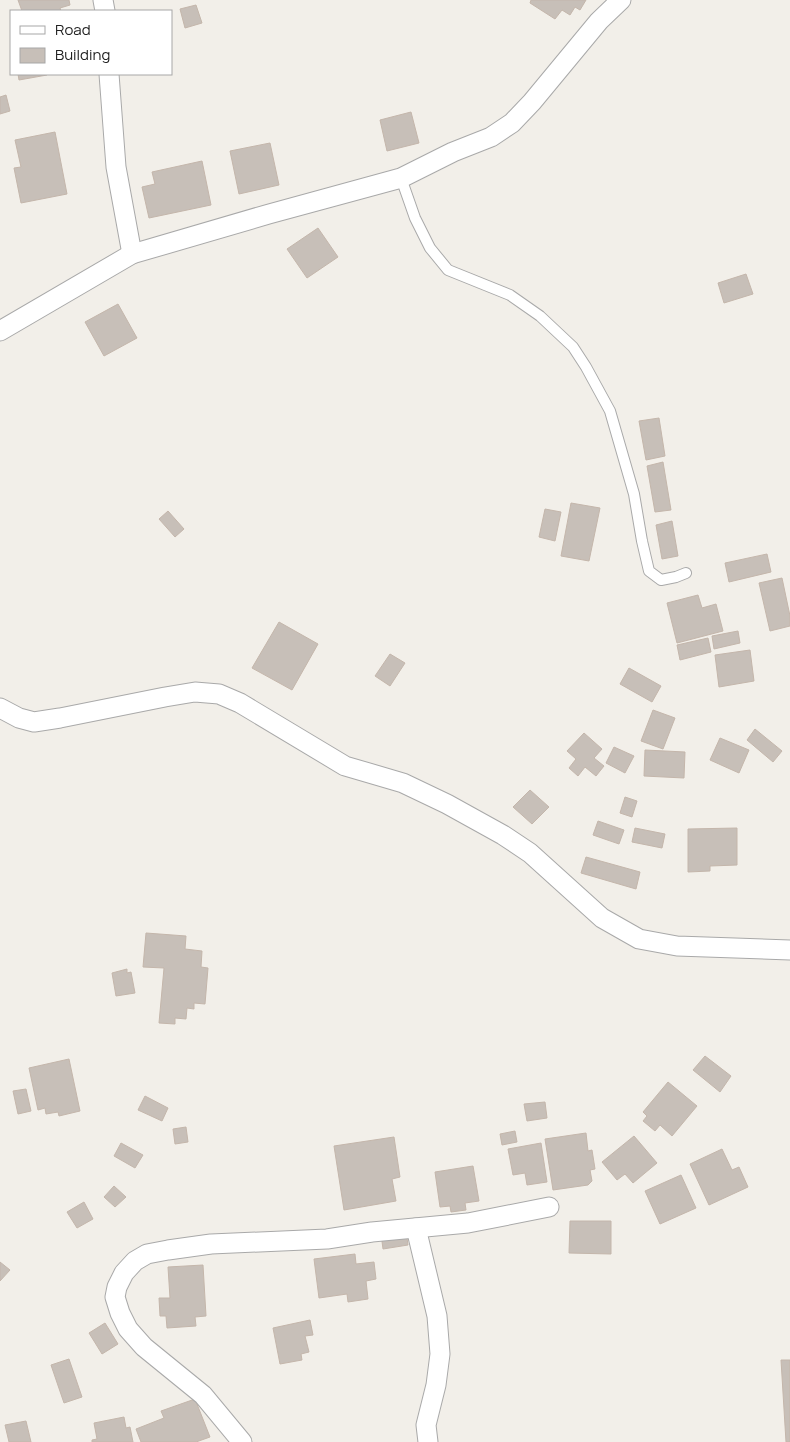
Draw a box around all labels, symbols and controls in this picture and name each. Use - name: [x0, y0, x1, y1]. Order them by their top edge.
- legend: [10, 10, 172, 75]
- text: Road: [55, 19, 91, 40]
- text: Building: [55, 44, 110, 65]

